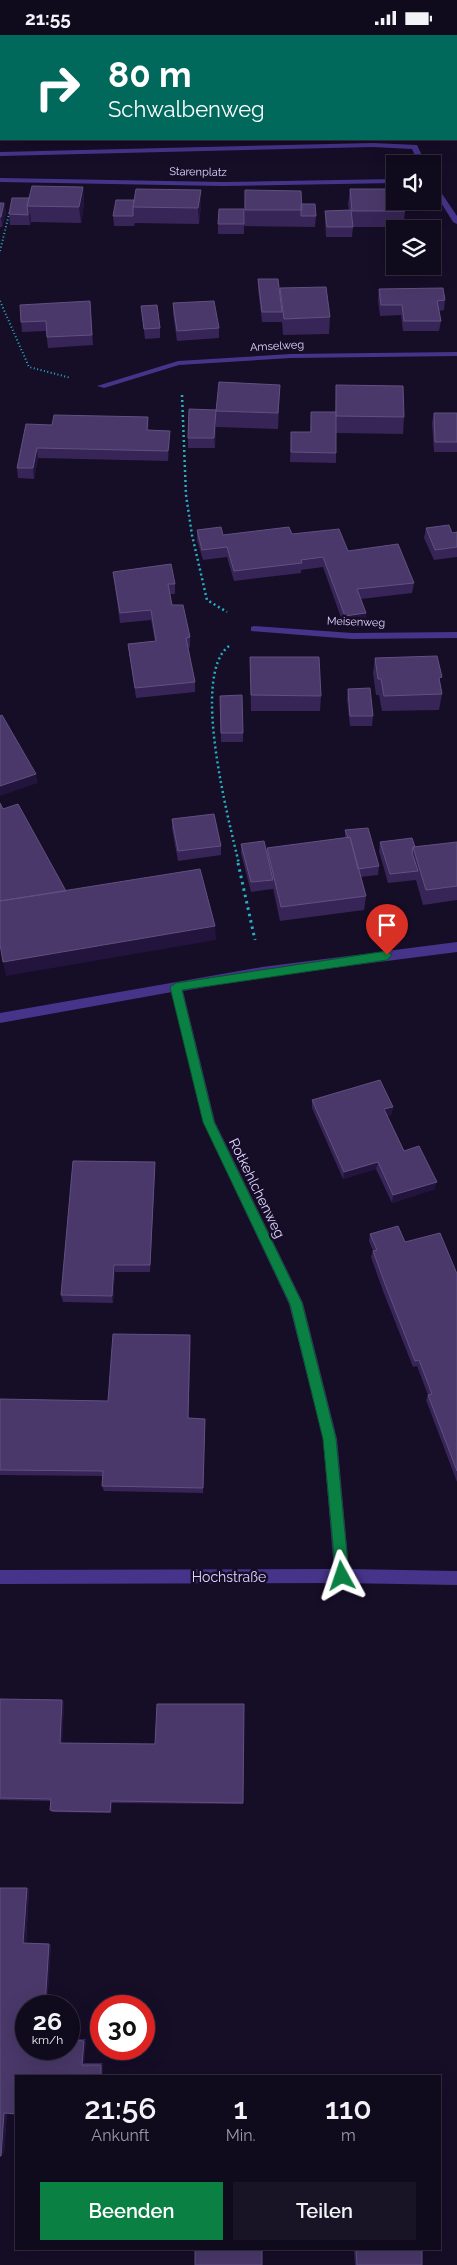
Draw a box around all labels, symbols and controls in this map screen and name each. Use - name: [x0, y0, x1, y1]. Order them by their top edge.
- text: 21:55: [25, 7, 71, 29]
- text: 80 m: [108, 54, 192, 95]
- icon: right: [25, 55, 90, 120]
- text: Schwalbenweg: [108, 96, 265, 122]
- map controls: [386, 155, 441, 275]
- button: sound: [386, 155, 441, 210]
- street label: Starenplatz: [169, 165, 228, 179]
- button: layers: [386, 220, 441, 275]
- street label: Amselweg: [250, 338, 304, 354]
- street label: Meisenweg: [327, 614, 385, 630]
- pin: [366, 904, 408, 955]
- icon: arrive: [373, 911, 401, 939]
- street label: Rotkehlchenweg: [226, 1135, 288, 1241]
- position arrow: [315, 1549, 367, 1601]
- street label: Hochstraße: [192, 1569, 266, 1585]
- speed limit sign: 30: [90, 1995, 155, 2060]
- text: 26: [33, 2006, 62, 2036]
- text: km/h: [32, 2033, 63, 2047]
- text: 21:56: [84, 2091, 156, 2126]
- text: 1: [234, 2091, 248, 2126]
- text: 110: [325, 2091, 372, 2126]
- text: Ankunft: [91, 2126, 149, 2145]
- text: Min.: [226, 2126, 256, 2145]
- text: m: [341, 2126, 356, 2145]
- button: Beenden: [40, 2182, 223, 2240]
- button: Teilen: [233, 2182, 416, 2240]

